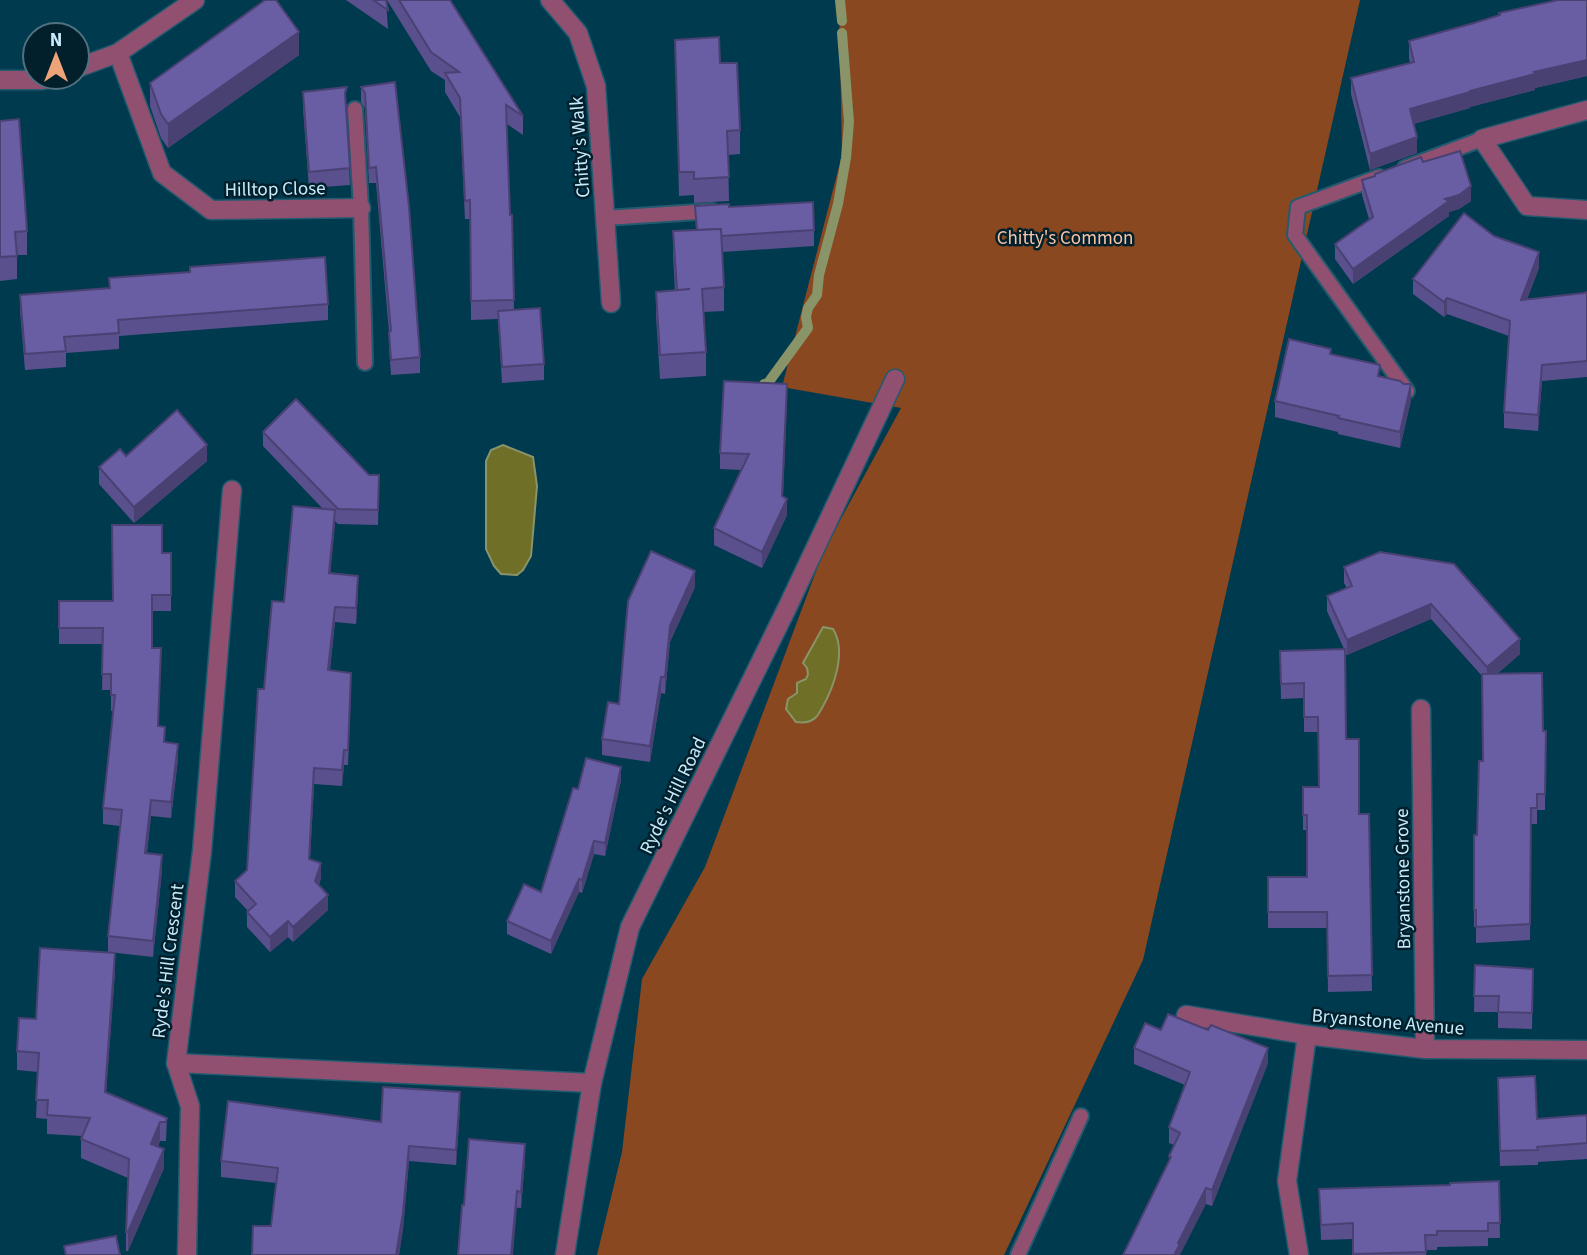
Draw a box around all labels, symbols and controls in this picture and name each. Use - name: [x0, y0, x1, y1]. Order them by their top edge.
- north arrow: [21, 21, 91, 91]
- text: N: [50, 27, 62, 54]
- street label: Chitty's Walk: [563, 95, 598, 199]
- street label: Hilltop Close: [224, 175, 326, 204]
- park label: Chitty's Common: [997, 225, 1133, 252]
- street label: Ryde's Hill Road: [633, 733, 713, 859]
- street label: Bryanstone Grove: [1389, 808, 1418, 950]
- street label: Ryde's Hill Crescent: [146, 882, 191, 1040]
- street label: Bryanstone Avenue: [1311, 1002, 1465, 1043]

